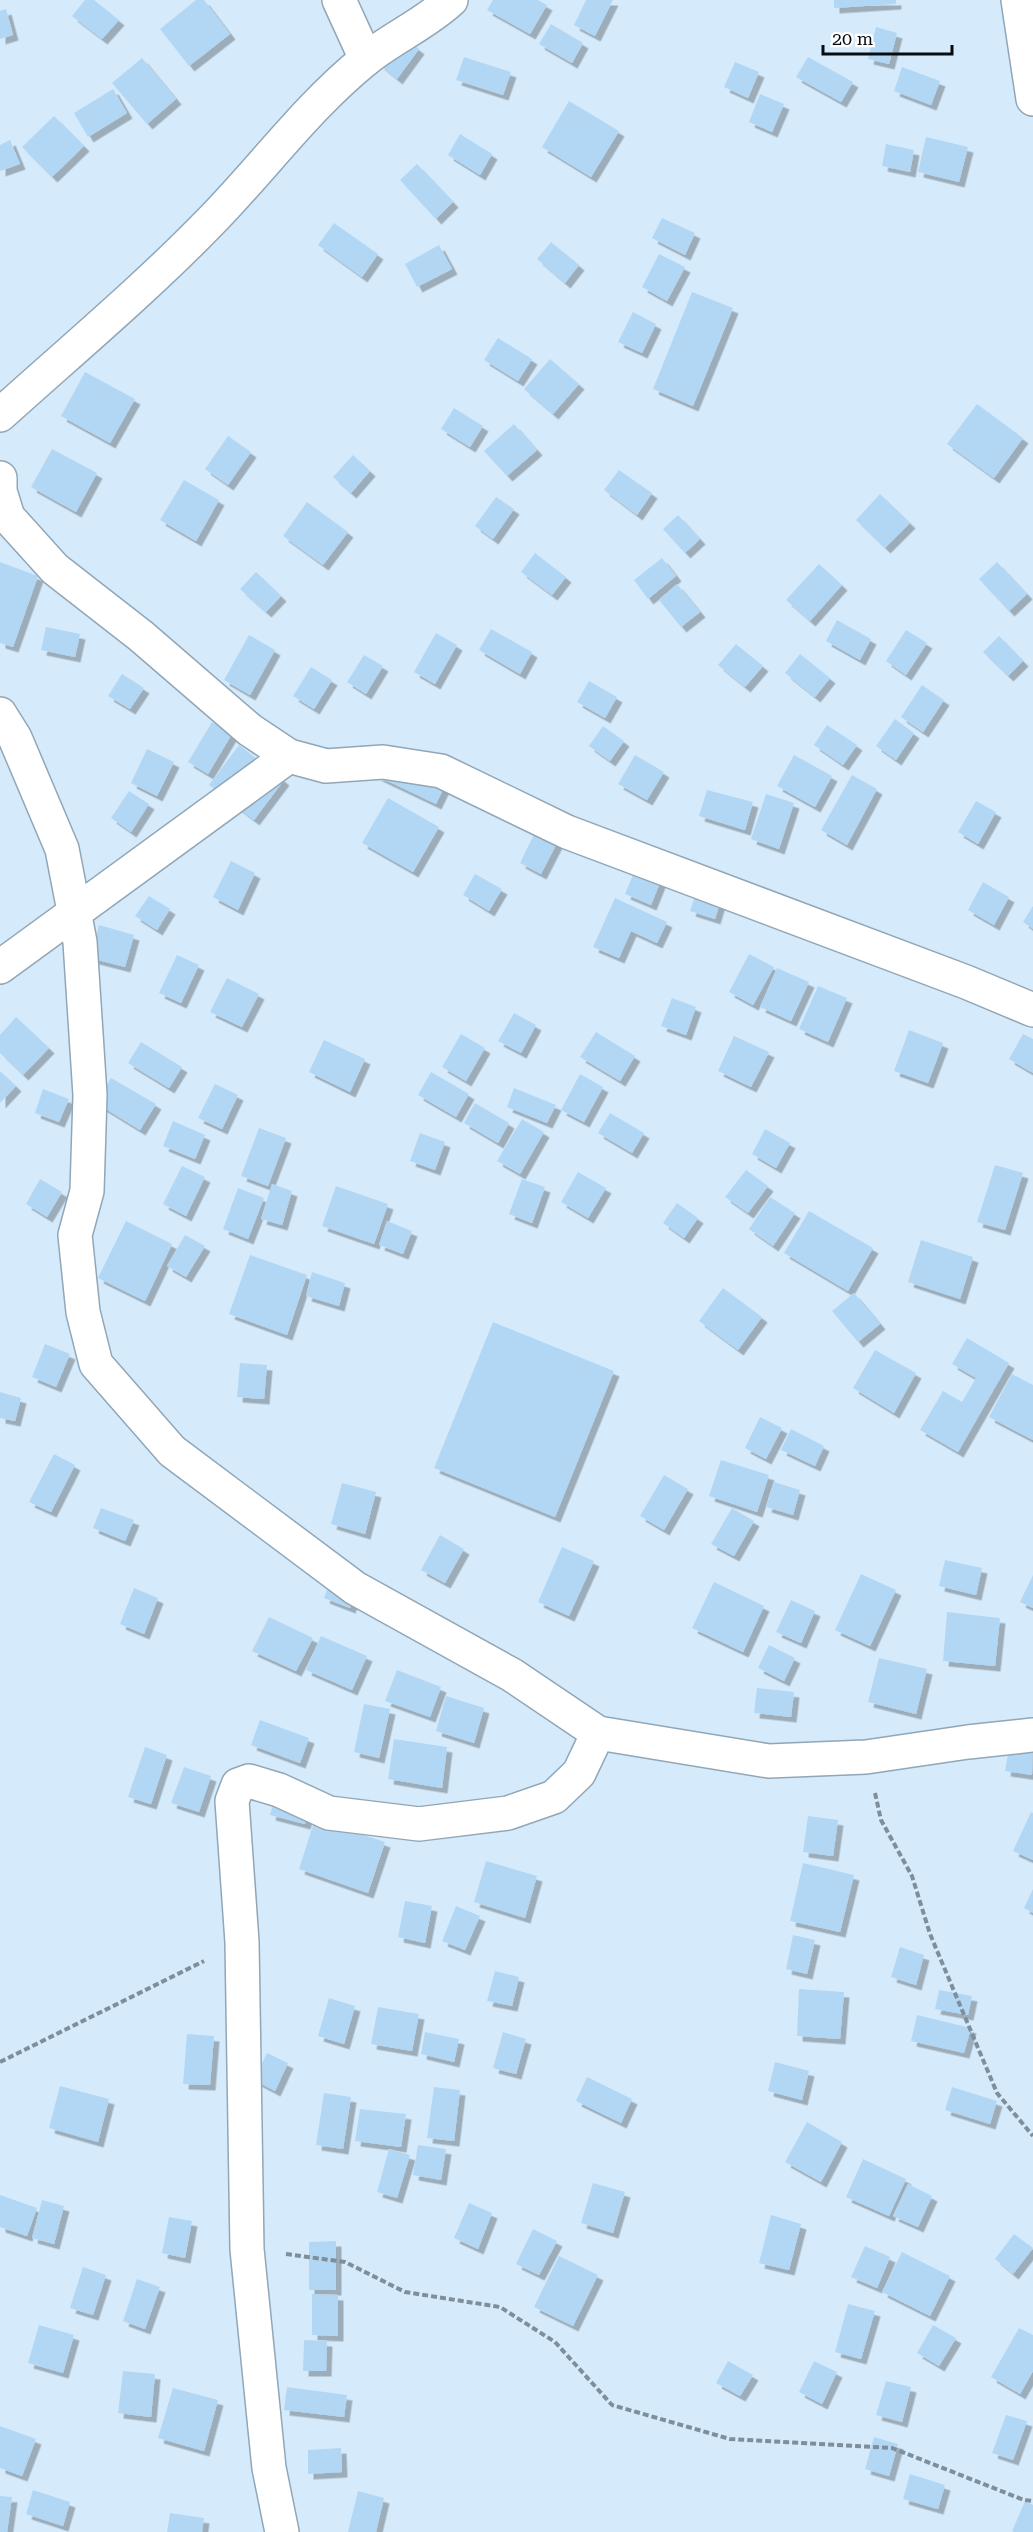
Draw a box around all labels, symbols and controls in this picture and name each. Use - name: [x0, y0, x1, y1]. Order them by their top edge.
- scale bar: [823, 18, 952, 56]
- text: 20 m: [832, 28, 873, 49]

